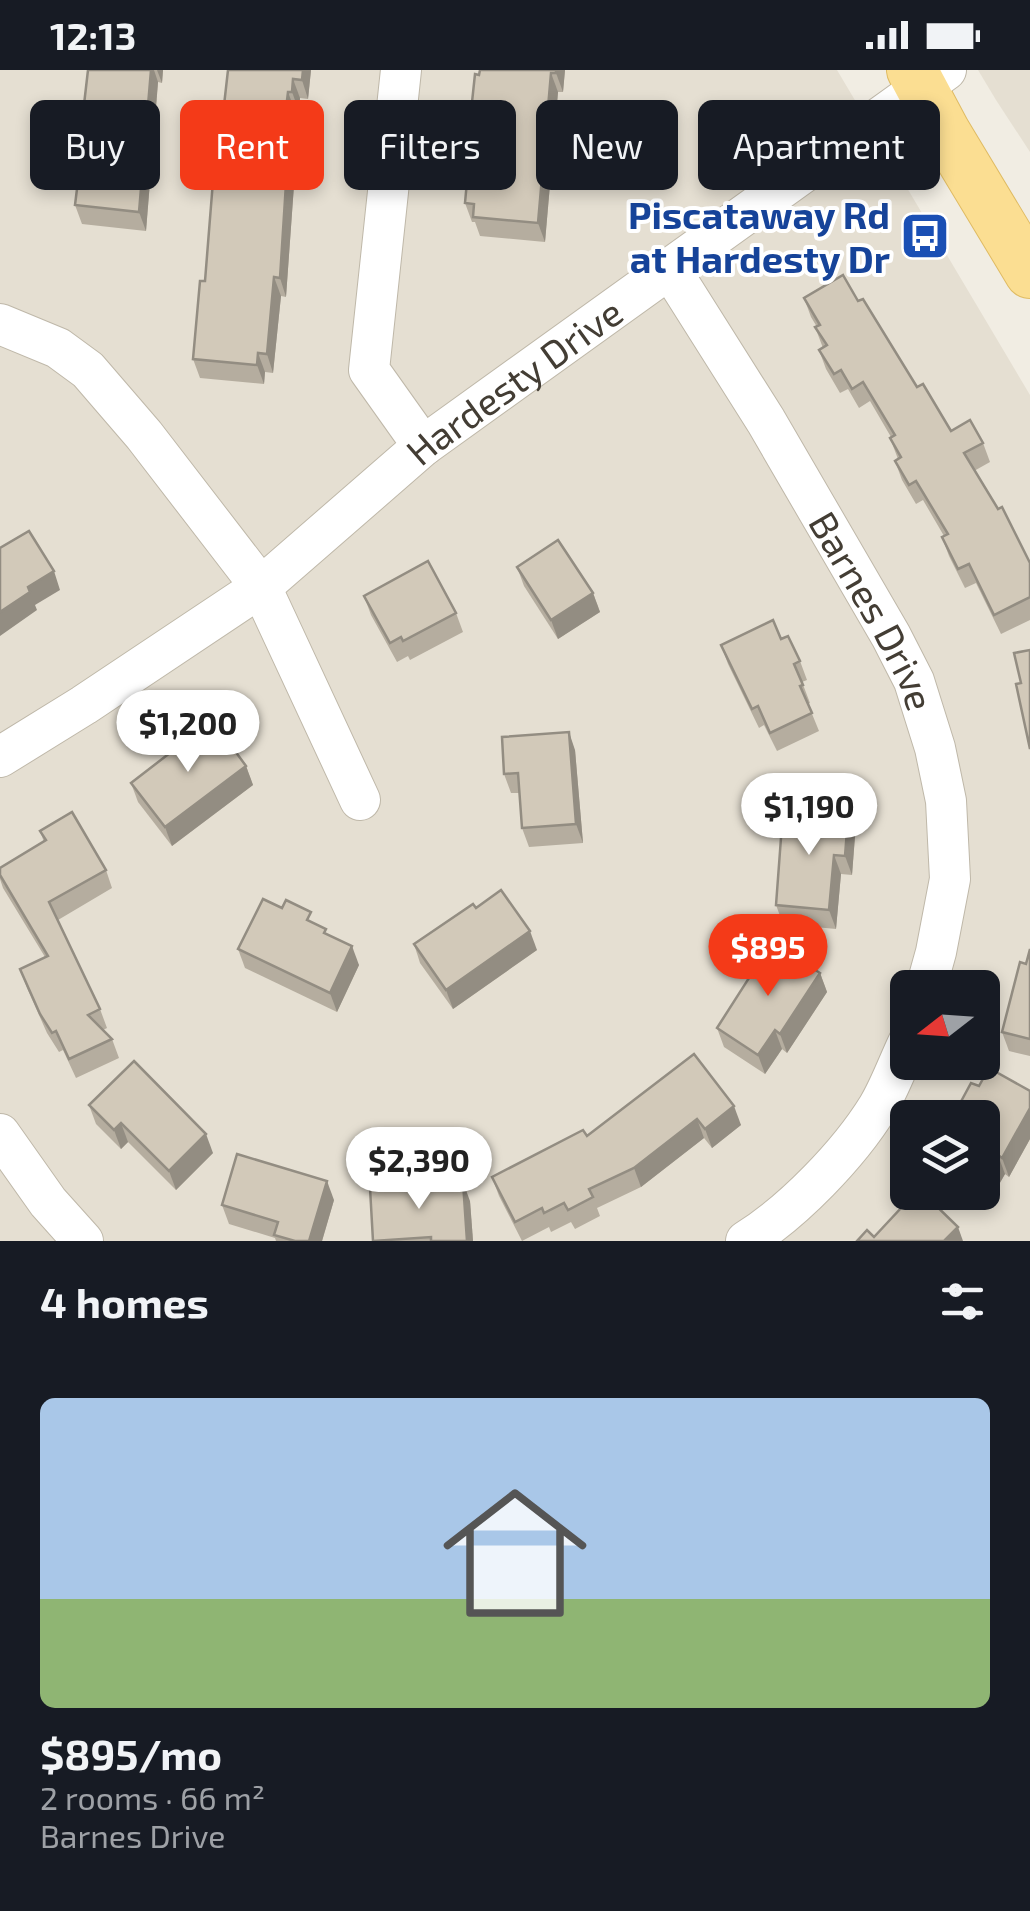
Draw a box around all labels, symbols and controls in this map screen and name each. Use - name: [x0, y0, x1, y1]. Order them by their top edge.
- text: 12:13: [50, 12, 136, 58]
- chip: Buy: [30, 100, 160, 190]
- chip: Rent: [180, 100, 324, 190]
- chip: Filters: [344, 100, 516, 190]
- chip: New: [536, 100, 678, 190]
- chip: Apartment: [698, 100, 940, 190]
- place label: Piscataway Rd at Hardesty Dr: [628, 191, 890, 281]
- bus stop icon: Piscataway Rd at Hardesty Dr: [899, 210, 951, 262]
- street label: Hardesty Drive: [396, 288, 631, 474]
- street label: Barnes Drive: [800, 503, 945, 716]
- pin: $1,200: [107, 690, 269, 775]
- text: $1,200: [138, 703, 238, 741]
- pin: $1,190: [728, 773, 890, 858]
- text: $1,190: [763, 786, 855, 824]
- pin: $895: [709, 914, 827, 999]
- text: $895: [730, 927, 806, 965]
- north arrow: [890, 970, 1000, 1080]
- map controls: [890, 970, 1000, 1210]
- button: layers: [890, 1100, 1000, 1210]
- pin: $2,390: [338, 1127, 500, 1212]
- text: $2,390: [368, 1140, 470, 1178]
- icon: filters: [935, 1274, 990, 1329]
- text: 4 homes: [40, 1276, 209, 1326]
- icon: home: [425, 1463, 605, 1643]
- text: $895/mo: [40, 1728, 222, 1778]
- text: 2 rooms · 66 m²: [40, 1778, 265, 1816]
- text: Barnes Drive: [40, 1816, 225, 1854]

